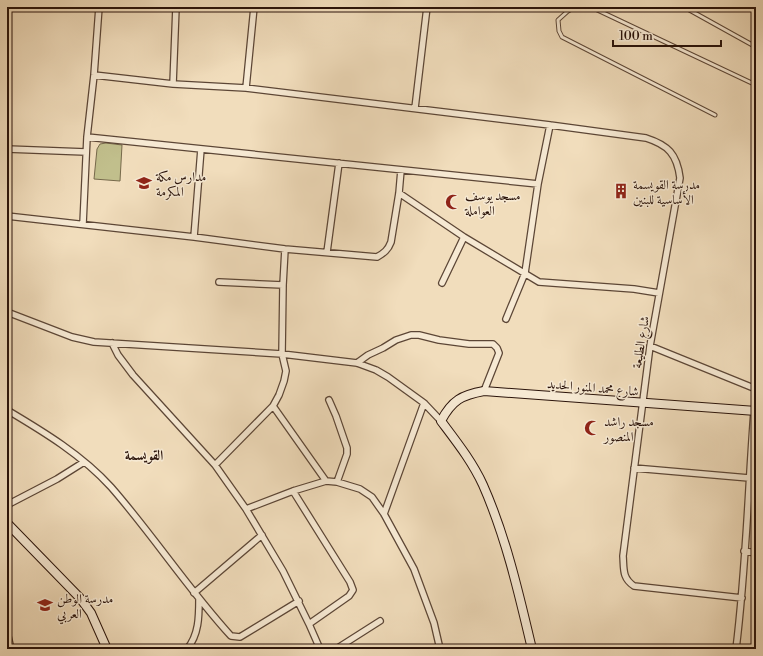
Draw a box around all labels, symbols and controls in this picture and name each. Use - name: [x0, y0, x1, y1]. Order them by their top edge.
- scale bar: [613, 22, 721, 48]
- text: 100 m: [619, 29, 653, 44]
- place label: مدارس مكة المكرمة: [155, 169, 206, 200]
- school or university icon: مدارس مكة المكرمة: [135, 174, 153, 192]
- place label: مدرسة القويسمة الأساسية للبنين: [633, 177, 700, 208]
- building icon: مدرسة القويسمة الأساسية للبنين: [612, 182, 630, 200]
- place label: مسجد يوسف العواملة: [464, 188, 521, 219]
- mosque icon: مسجد يوسف العواملة: [444, 193, 462, 211]
- street label: شارع الطليعة: [629, 315, 656, 370]
- street label: شارع محمد المنور الحديد: [546, 376, 639, 403]
- place label: مسجد راشد المنصور: [602, 414, 654, 445]
- mosque icon: مسجد راشد المنصور: [583, 419, 601, 437]
- district label: القويسمة: [125, 447, 163, 465]
- place label: مدرسة الوطن العربي: [57, 591, 113, 625]
- school or university icon: مدرسة الوطن العربي: [36, 596, 54, 614]

